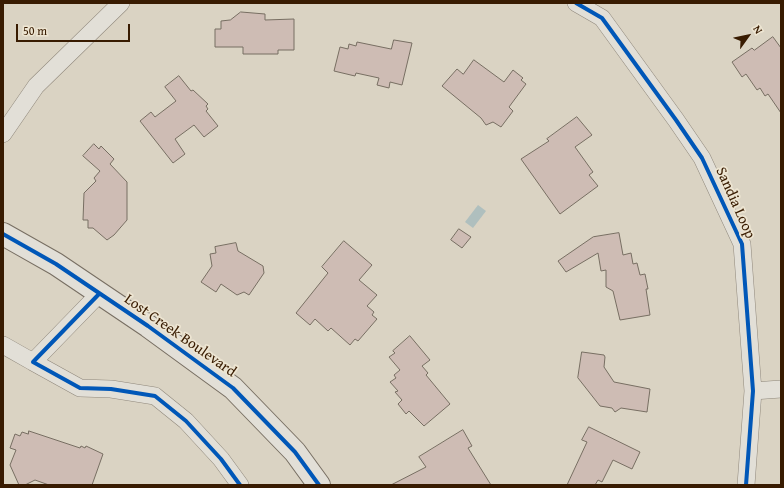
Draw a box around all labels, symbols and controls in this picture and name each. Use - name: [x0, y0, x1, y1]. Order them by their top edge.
- scale bar: [18, 16, 132, 42]
- north arrow: [728, 16, 768, 56]
- text: 50 m: [23, 22, 47, 39]
- text: N: [749, 22, 767, 37]
- street label: Sandia Loop: [711, 165, 759, 241]
- street label: Lost Creek Boulevard: [121, 291, 239, 381]

